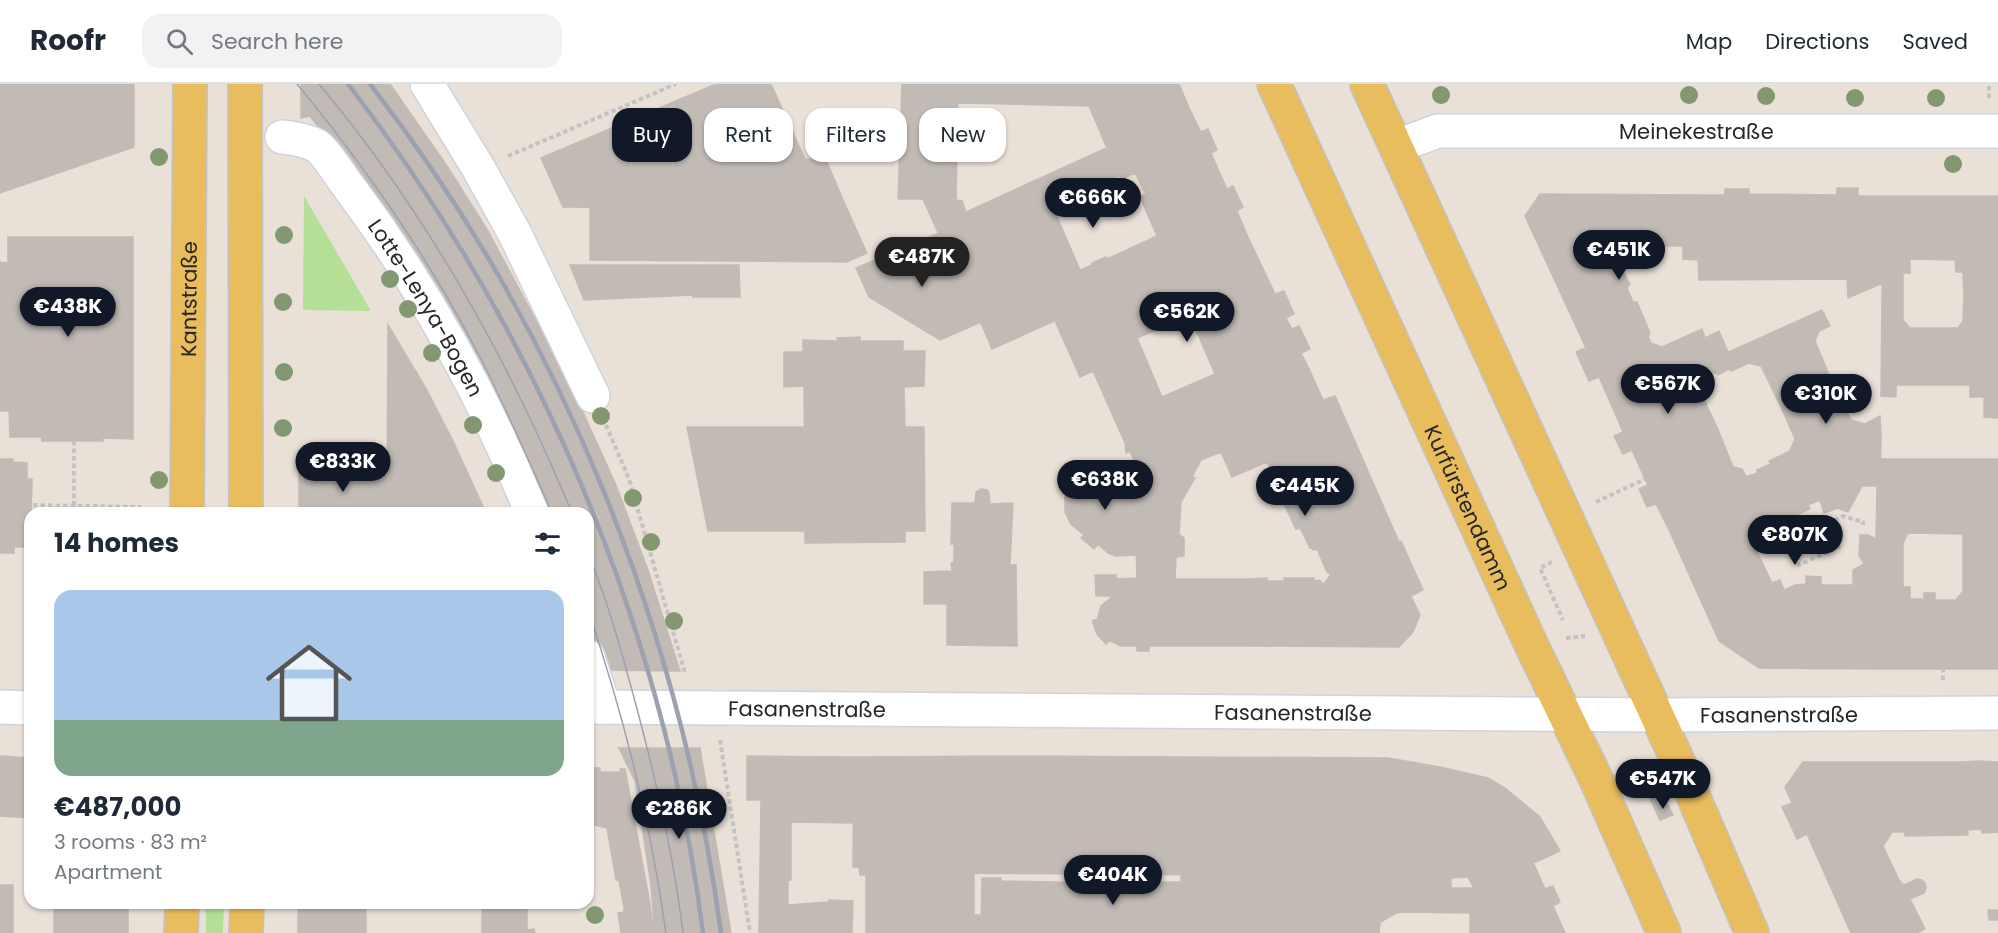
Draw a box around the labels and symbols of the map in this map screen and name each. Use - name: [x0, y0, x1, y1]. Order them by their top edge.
- street label: Meinekestraße: [1619, 117, 1774, 146]
- pin: €666K: [1051, 178, 1135, 229]
- street label: Lotte-Lenya-Bogen: [362, 213, 491, 402]
- pin: €451K: [1577, 230, 1661, 281]
- pin: €487K: [880, 237, 964, 288]
- street label: Kantstraße: [174, 241, 203, 357]
- pin: €438K: [26, 287, 110, 338]
- pin: €562K: [1145, 292, 1229, 343]
- pin: €567K: [1626, 364, 1710, 415]
- pin: €310K: [1784, 374, 1868, 425]
- street label: Kurfürstendamm: [1418, 420, 1519, 595]
- pin: €833K: [301, 442, 385, 493]
- pin: €638K: [1063, 460, 1147, 511]
- pin: €445K: [1263, 466, 1347, 517]
- pin: €807K: [1753, 515, 1837, 566]
- street label: Fasanenstraße: [728, 694, 886, 724]
- street label: Fasanenstraße: [1214, 697, 1372, 727]
- street label: Fasanenstraße: [1700, 699, 1858, 729]
- pin: €547K: [1621, 759, 1705, 810]
- pin: €286K: [637, 789, 721, 840]
- pin: €404K: [1071, 855, 1155, 906]

